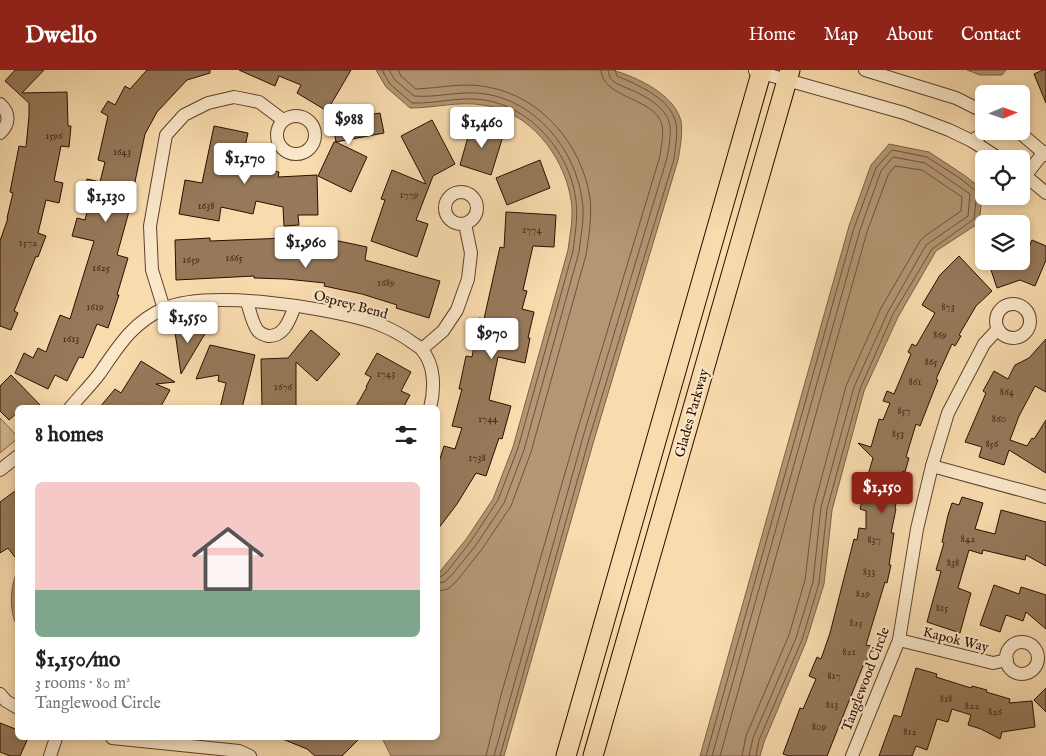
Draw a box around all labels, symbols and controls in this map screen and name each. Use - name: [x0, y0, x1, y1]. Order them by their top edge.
- text: Dwello: [25, 20, 97, 51]
- text: Home: [749, 24, 796, 47]
- text: Map: [824, 24, 858, 47]
- text: About: [886, 24, 933, 47]
- text: Contact: [961, 24, 1021, 47]
- north arrow: [975, 85, 1030, 140]
- map controls: [975, 85, 1030, 270]
- pin: $988: [319, 104, 379, 146]
- pin: $1,460: [441, 106, 523, 149]
- text: $988: [335, 110, 363, 130]
- text: $1,460: [461, 113, 503, 133]
- house number: 1596: [45, 129, 63, 143]
- pin: $1,170: [204, 142, 286, 185]
- house number: 1643: [113, 145, 131, 159]
- text: $1,170: [225, 149, 265, 169]
- button: locate: [975, 150, 1030, 205]
- pin: $1,130: [65, 180, 147, 223]
- text: $1,130: [87, 187, 125, 207]
- house number: 1779: [399, 188, 419, 202]
- house number: 1638: [197, 199, 215, 213]
- button: layers: [975, 215, 1030, 270]
- house number: 1774: [522, 223, 542, 237]
- pin: $1,960: [265, 226, 347, 269]
- text: $1,960: [286, 233, 326, 253]
- house number: 1572: [19, 236, 37, 250]
- house number: 1665: [225, 251, 243, 265]
- house number: 1659: [182, 253, 200, 267]
- house number: 1625: [92, 261, 110, 275]
- house number: 1689: [377, 276, 395, 290]
- street label: Osprey Bend: [312, 286, 390, 324]
- house number: 1619: [86, 300, 104, 314]
- house number: 873: [941, 300, 955, 314]
- pin: $1,550: [147, 302, 229, 344]
- text: $1,550: [169, 308, 207, 328]
- pin: $970: [462, 318, 522, 360]
- text: $970: [476, 324, 508, 344]
- house number: 869: [933, 328, 947, 342]
- house number: 1613: [63, 332, 79, 346]
- house number: 865: [925, 355, 937, 369]
- house number: 1743: [377, 367, 395, 381]
- street label: Glades Parkway: [671, 367, 713, 460]
- house number: 861: [909, 375, 922, 389]
- house number: 1676: [274, 380, 293, 394]
- house number: 864: [1000, 385, 1015, 399]
- house number: 857: [897, 404, 911, 418]
- house number: 1744: [478, 412, 499, 426]
- house number: 860: [992, 412, 1006, 426]
- icon: filters: [392, 421, 420, 449]
- text: 8 homes: [35, 422, 103, 449]
- house number: 853: [892, 427, 904, 441]
- house number: 856: [986, 437, 999, 451]
- house number: 1738: [468, 451, 486, 465]
- pin: $1,150: [841, 472, 923, 514]
- text: $1,150: [863, 478, 901, 498]
- icon: home: [183, 514, 273, 604]
- house number: 842: [961, 532, 975, 546]
- house number: 837: [867, 533, 881, 547]
- house number: 838: [947, 556, 959, 570]
- house number: 833: [863, 565, 875, 579]
- house number: 829: [856, 587, 870, 601]
- house number: 815: [936, 601, 948, 615]
- house number: 825: [849, 616, 863, 630]
- street label: Kapok Way: [921, 623, 991, 657]
- street label: Tanglewood Circle: [838, 624, 894, 734]
- house number: 821: [842, 645, 856, 659]
- text: $1,150/mo: [35, 647, 120, 674]
- house number: 817: [827, 669, 841, 683]
- text: 3 rooms · 80 m²: [35, 674, 131, 694]
- house number: 818: [940, 692, 952, 706]
- text: Tanglewood Circle: [35, 694, 161, 714]
- house number: 813: [826, 698, 838, 712]
- house number: 822: [965, 699, 979, 713]
- house number: 826: [988, 705, 1002, 719]
- house number: 809: [812, 720, 826, 734]
- house number: 812: [903, 725, 917, 739]

